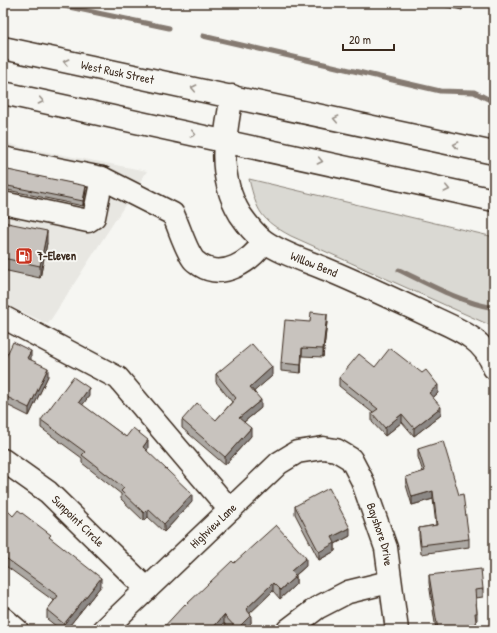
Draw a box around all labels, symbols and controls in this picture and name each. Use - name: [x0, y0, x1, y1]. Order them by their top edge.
- scale bar: [343, 26, 394, 52]
- text: 20 m: [349, 31, 371, 48]
- street label: West Rusk Street: [79, 56, 156, 88]
- one-way arrow: [63, 58, 70, 66]
- one-way arrow: [190, 85, 197, 93]
- one-way arrow: [38, 97, 44, 105]
- one-way arrow: [333, 115, 339, 123]
- one-way arrow: [190, 130, 196, 138]
- one-way arrow: [453, 141, 459, 149]
- one-way arrow: [317, 157, 323, 165]
- one-way arrow: [443, 184, 450, 193]
- fuel station icon: 7-Eleven: [14, 246, 34, 266]
- place label: 7-Eleven: [36, 247, 77, 264]
- street label: Willow Bend: [288, 247, 341, 281]
- street label: Sunpoint Circle: [48, 491, 108, 551]
- street label: Highview Lane: [186, 499, 240, 552]
- street label: Bayshore Drive: [363, 500, 397, 567]

